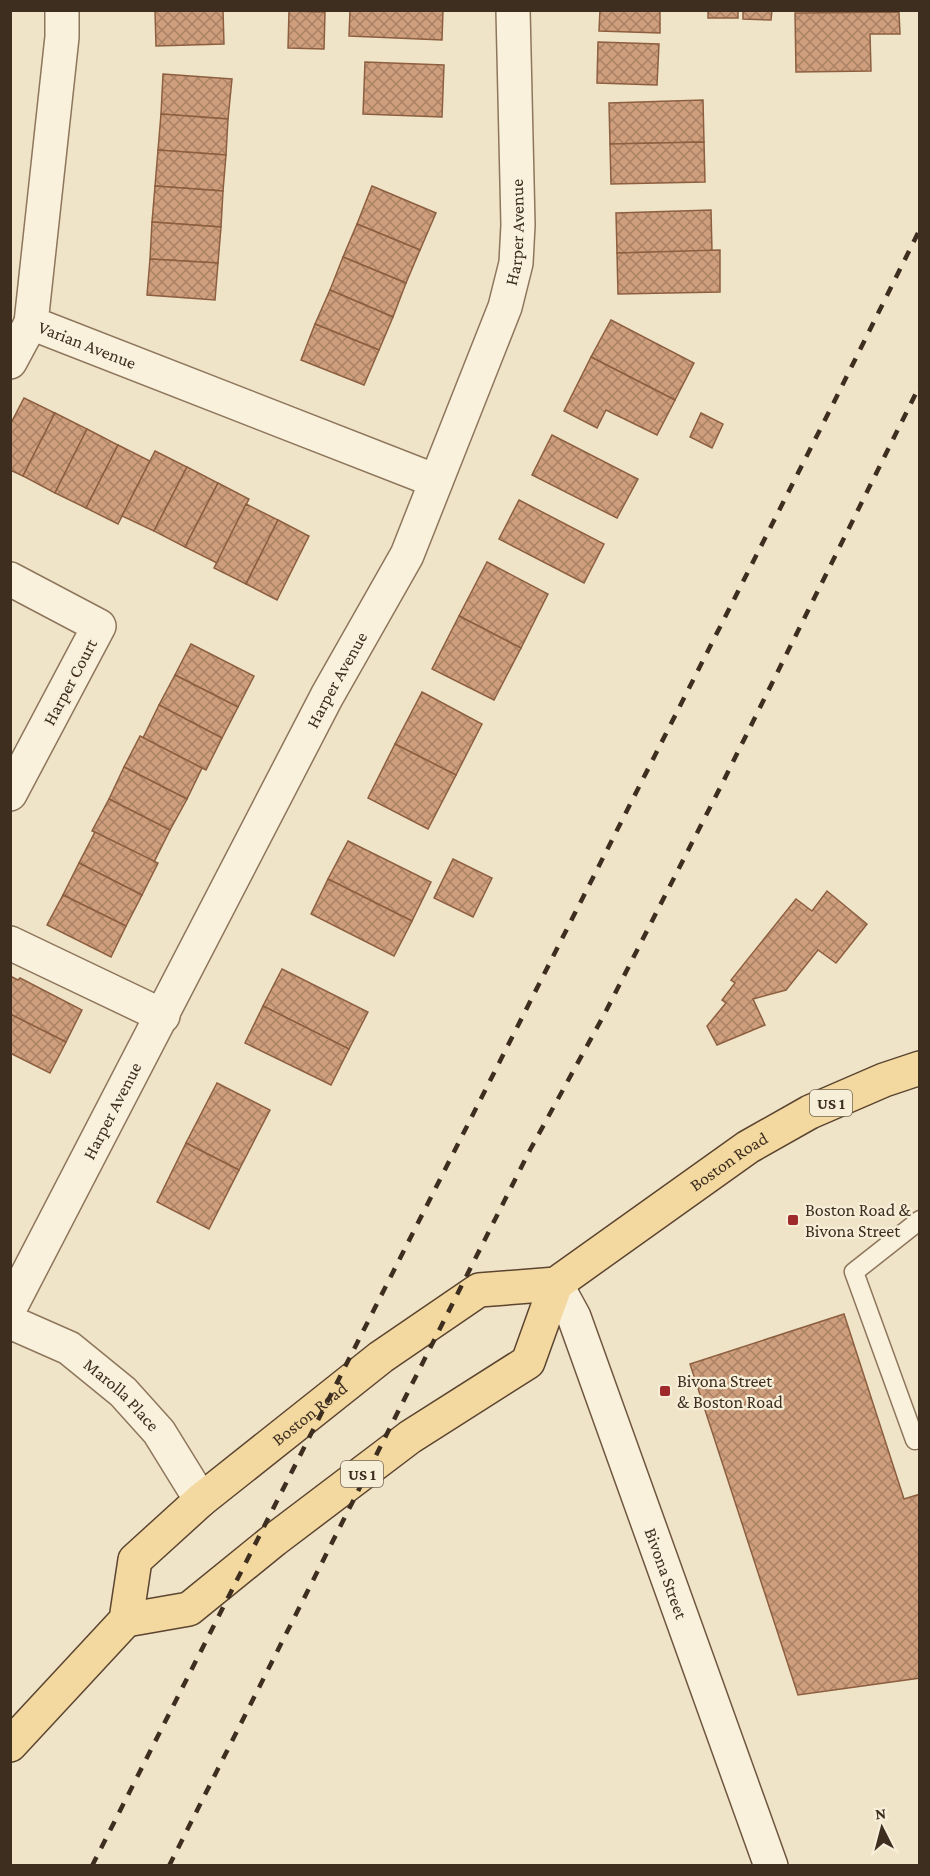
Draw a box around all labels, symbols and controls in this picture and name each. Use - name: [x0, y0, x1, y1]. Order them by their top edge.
- street label: Harper Avenue: [501, 179, 528, 287]
- street label: Varian Avenue: [35, 317, 139, 373]
- street label: Harper Avenue: [302, 628, 371, 731]
- street label: Harper Court: [39, 634, 102, 729]
- street label: Harper Avenue: [79, 1059, 146, 1163]
- road number: US 1: [810, 1090, 852, 1116]
- street label: Boston Road: [686, 1128, 772, 1195]
- place label: Boston Road & Bivona Street: [805, 1200, 912, 1241]
- marker: Boston Road & Bivona Street: [786, 1213, 800, 1227]
- street label: Marolla Place: [80, 1354, 163, 1435]
- place label: Bivona Street & Boston Road: [677, 1371, 784, 1412]
- street label: Boston Road: [268, 1378, 351, 1450]
- marker: Bivona Street & Boston Road: [658, 1384, 672, 1398]
- road number: US 1: [341, 1461, 383, 1487]
- street label: Bivona Street: [641, 1525, 692, 1623]
- north arrow: [852, 1798, 912, 1858]
- text: N: [874, 1805, 887, 1823]

